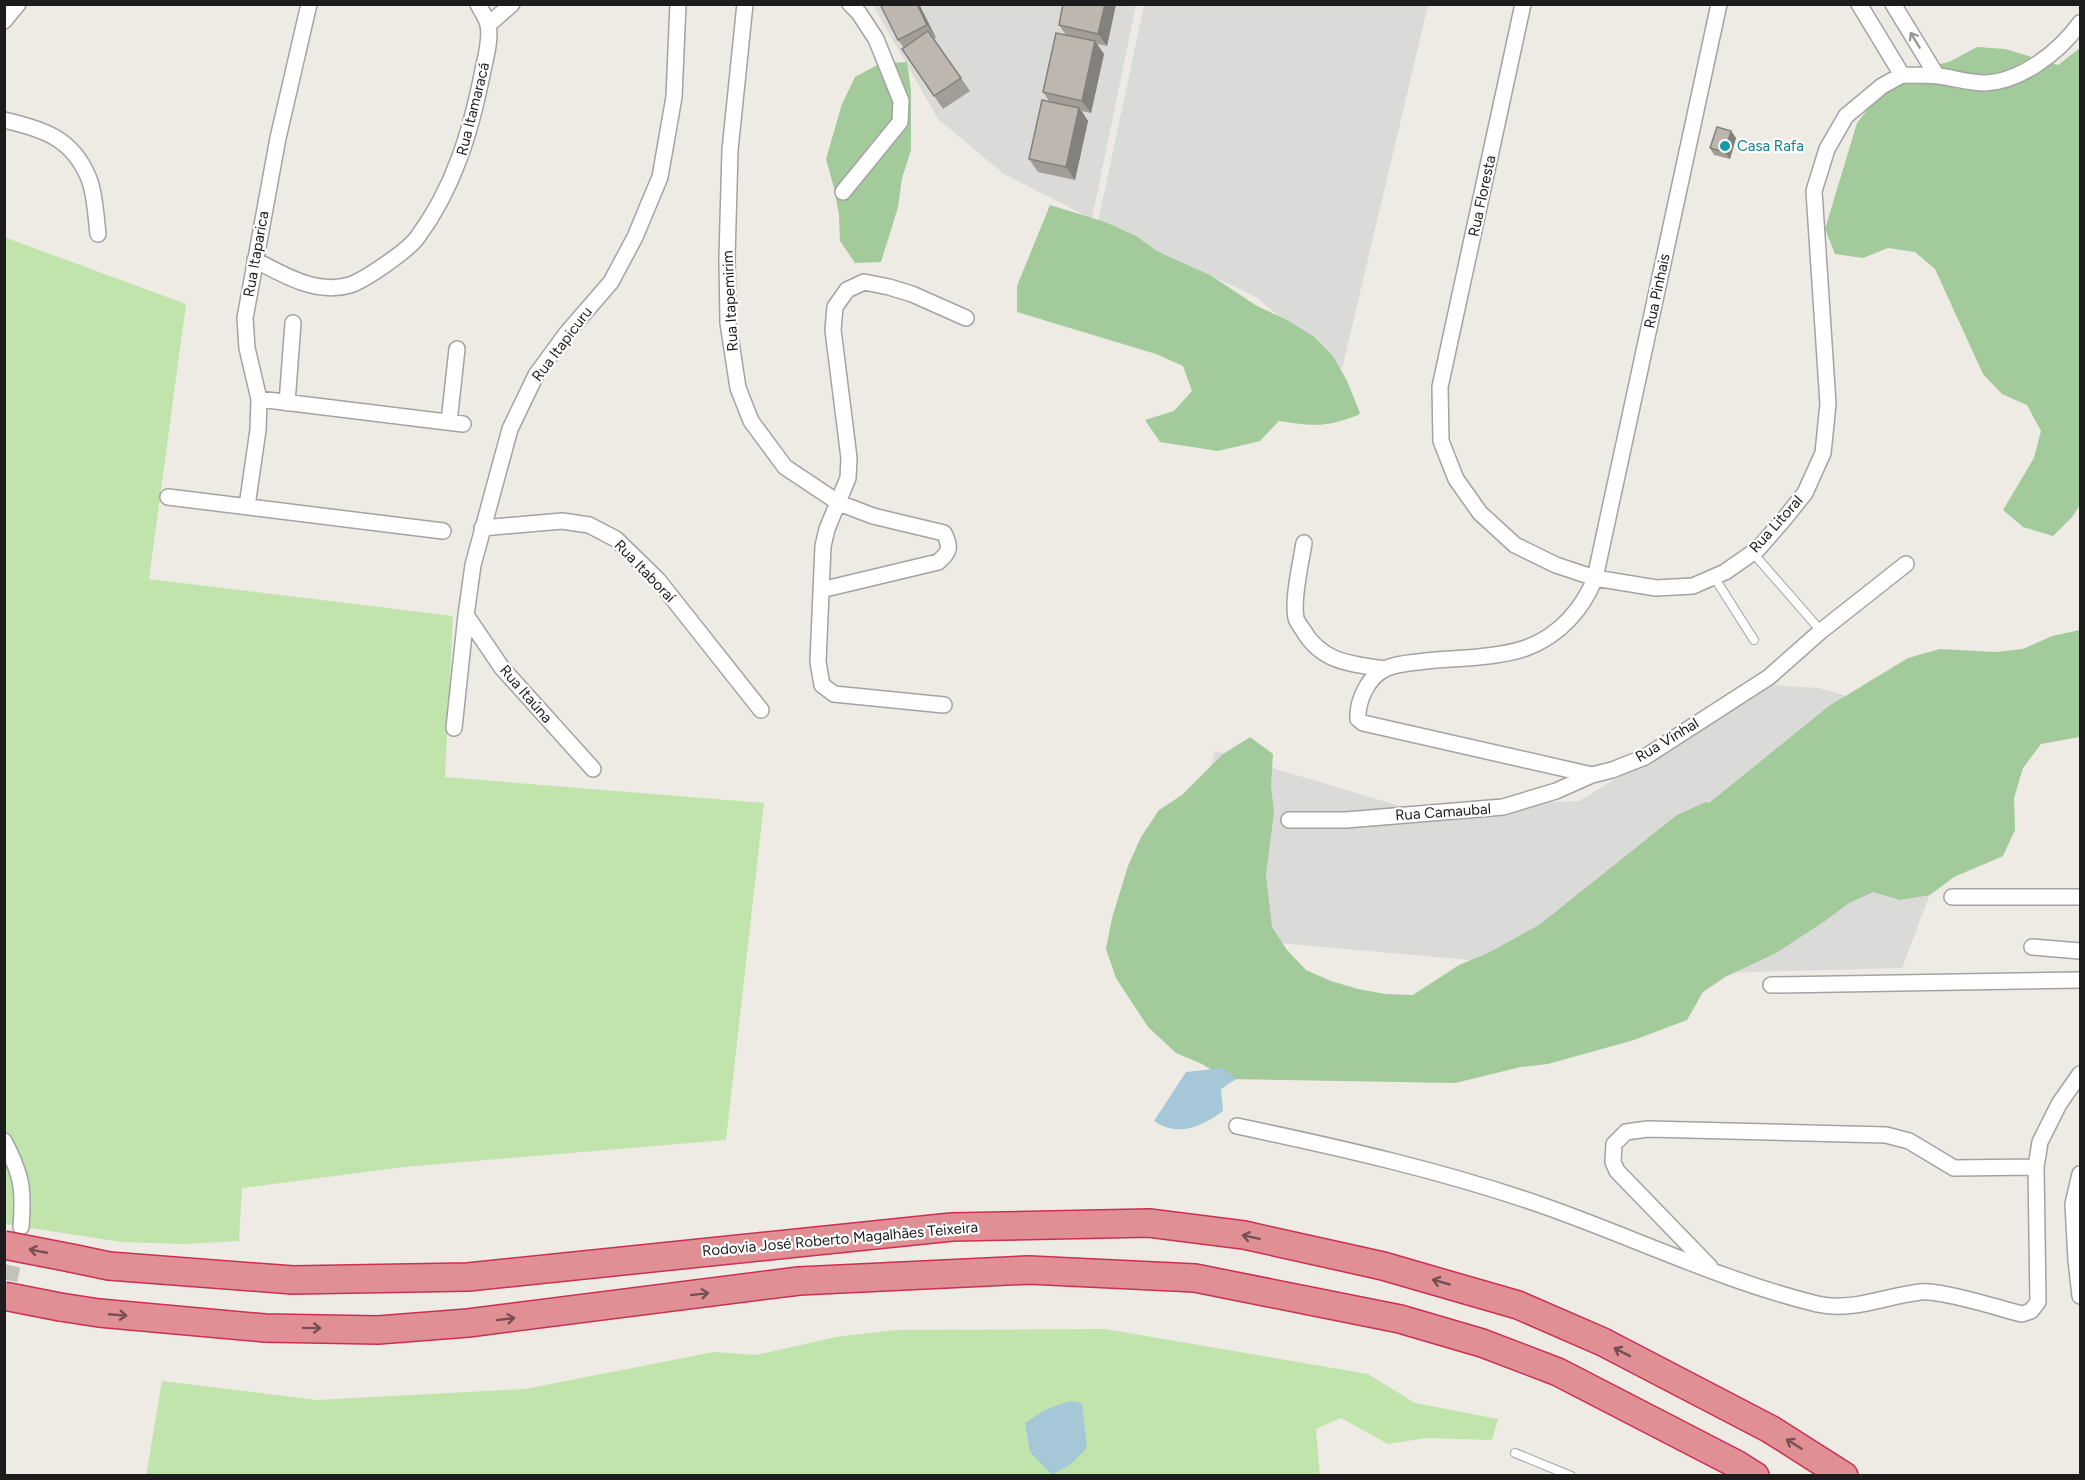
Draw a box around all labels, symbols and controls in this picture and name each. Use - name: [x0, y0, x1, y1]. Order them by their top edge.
- one-way arrow: [1909, 32, 1921, 49]
- street label: Rua Itamaracá: [453, 61, 493, 157]
- place label: Casa Rafa: [1737, 137, 1804, 155]
- marker: Casa Rafa: [1718, 139, 1732, 153]
- street label: Rua Floresta: [1465, 154, 1499, 238]
- street label: Rua Itaparica: [240, 209, 272, 299]
- street label: Rua Itapemirim: [718, 250, 742, 352]
- street label: Rua Pinhais: [1640, 252, 1674, 330]
- street label: Rua Itapicuru: [528, 303, 596, 385]
- street label: Rua Litoral: [1746, 492, 1806, 556]
- street label: Rua Itaboraí: [611, 536, 680, 607]
- street label: Rua Itaúna: [496, 661, 556, 727]
- street label: Rua Vinhal: [1632, 714, 1702, 766]
- street label: Rua Camaubal: [1394, 800, 1492, 824]
- street label: Rodovia José Roberto Magalhães Teixeira: [701, 1218, 979, 1260]
- one-way arrow: [1242, 1231, 1262, 1242]
- one-way arrow: [29, 1245, 48, 1256]
- one-way arrow: [1432, 1276, 1451, 1288]
- one-way arrow: [689, 1288, 709, 1299]
- one-way arrow: [107, 1310, 127, 1321]
- one-way arrow: [496, 1313, 516, 1324]
- one-way arrow: [301, 1322, 321, 1334]
- one-way arrow: [1614, 1346, 1632, 1357]
- one-way arrow: [1786, 1438, 1803, 1451]

